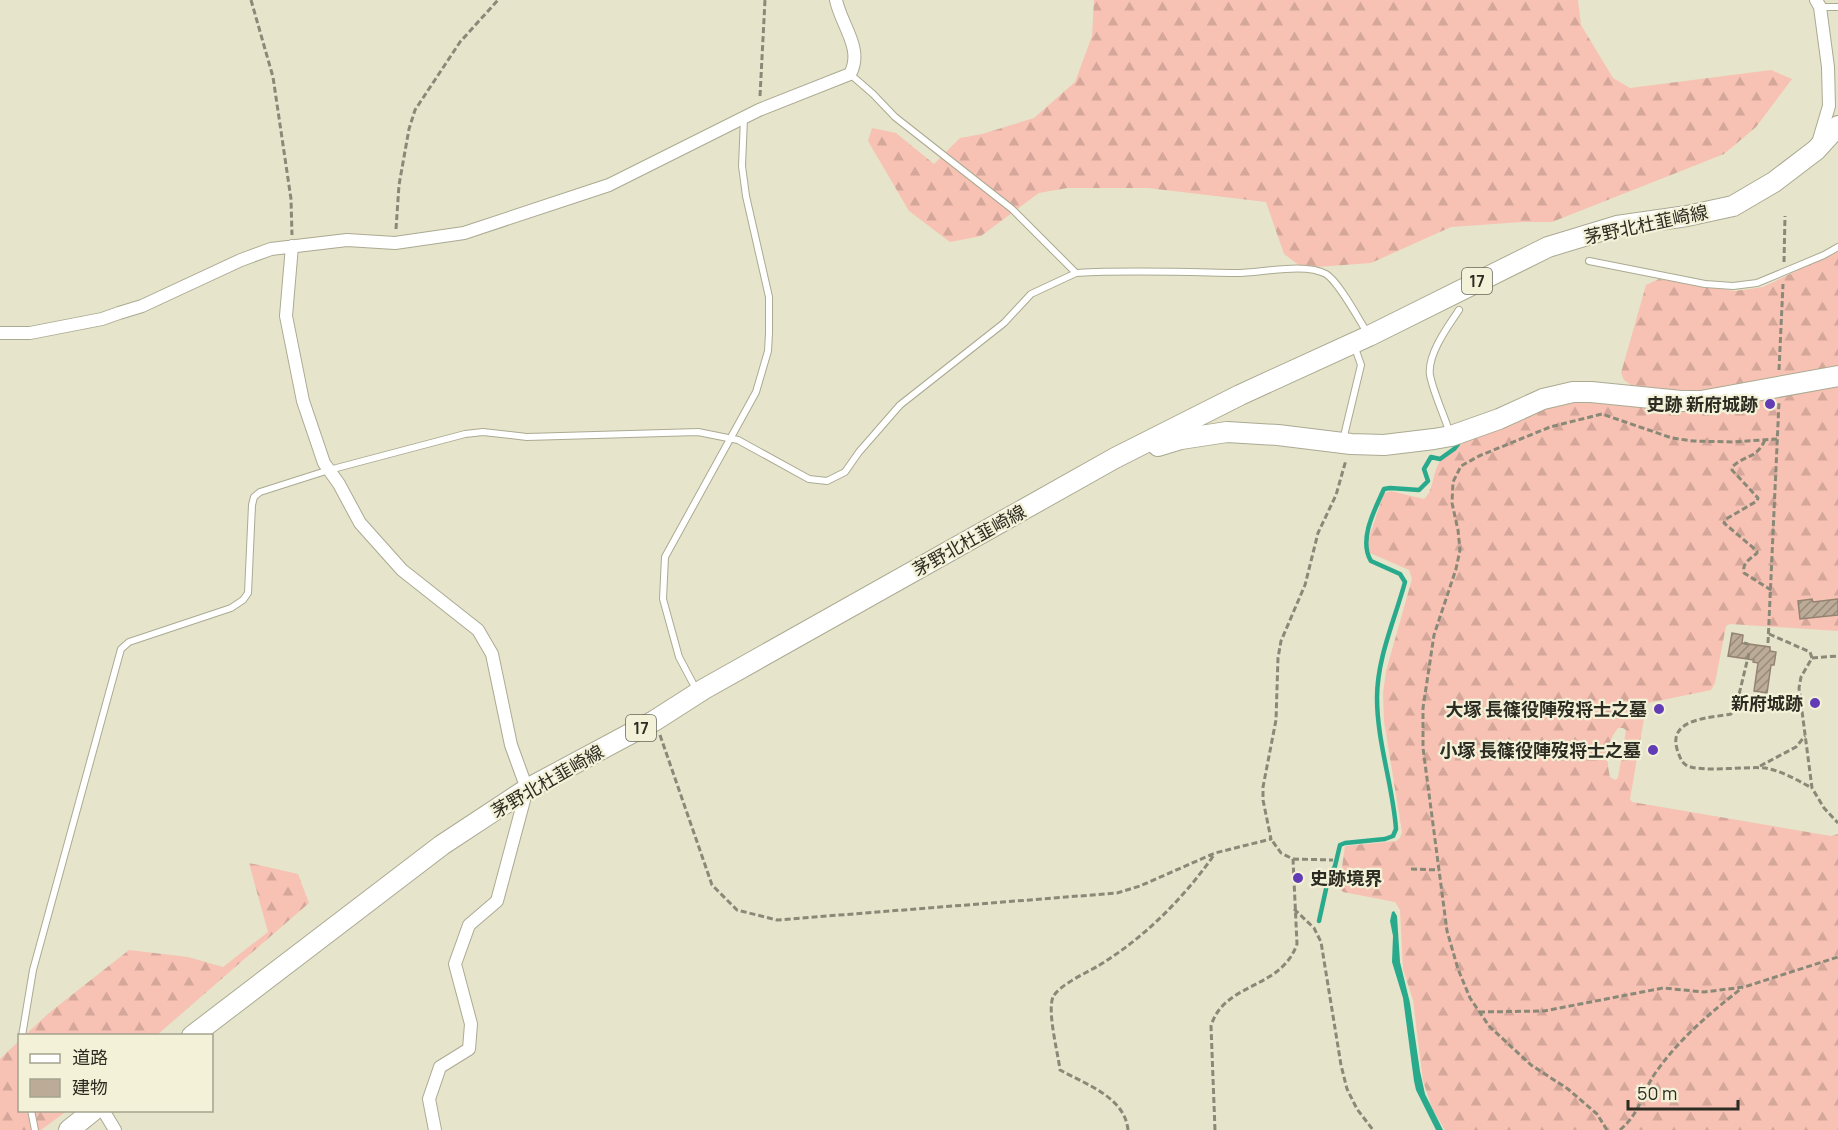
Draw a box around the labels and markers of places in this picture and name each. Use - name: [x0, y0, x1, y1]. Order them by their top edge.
- place label: 史跡 新府城跡: [1646, 392, 1758, 416]
- marker: 史跡 新府城跡: [1763, 397, 1777, 411]
- place label: 新府城跡: [1731, 691, 1803, 715]
- marker: 新府城跡: [1808, 696, 1822, 710]
- place label: 大塚 長篠役陣歿将士之墓: [1445, 697, 1647, 721]
- marker: 大塚 長篠役陣歿将士之墓: [1652, 702, 1666, 716]
- place label: 小塚 長篠役陣歿将士之墓: [1439, 738, 1641, 762]
- marker: 小塚 長篠役陣歿将士之墓: [1646, 743, 1660, 757]
- place label: 史跡境界: [1310, 866, 1382, 890]
- marker: 史跡境界: [1291, 871, 1305, 885]

